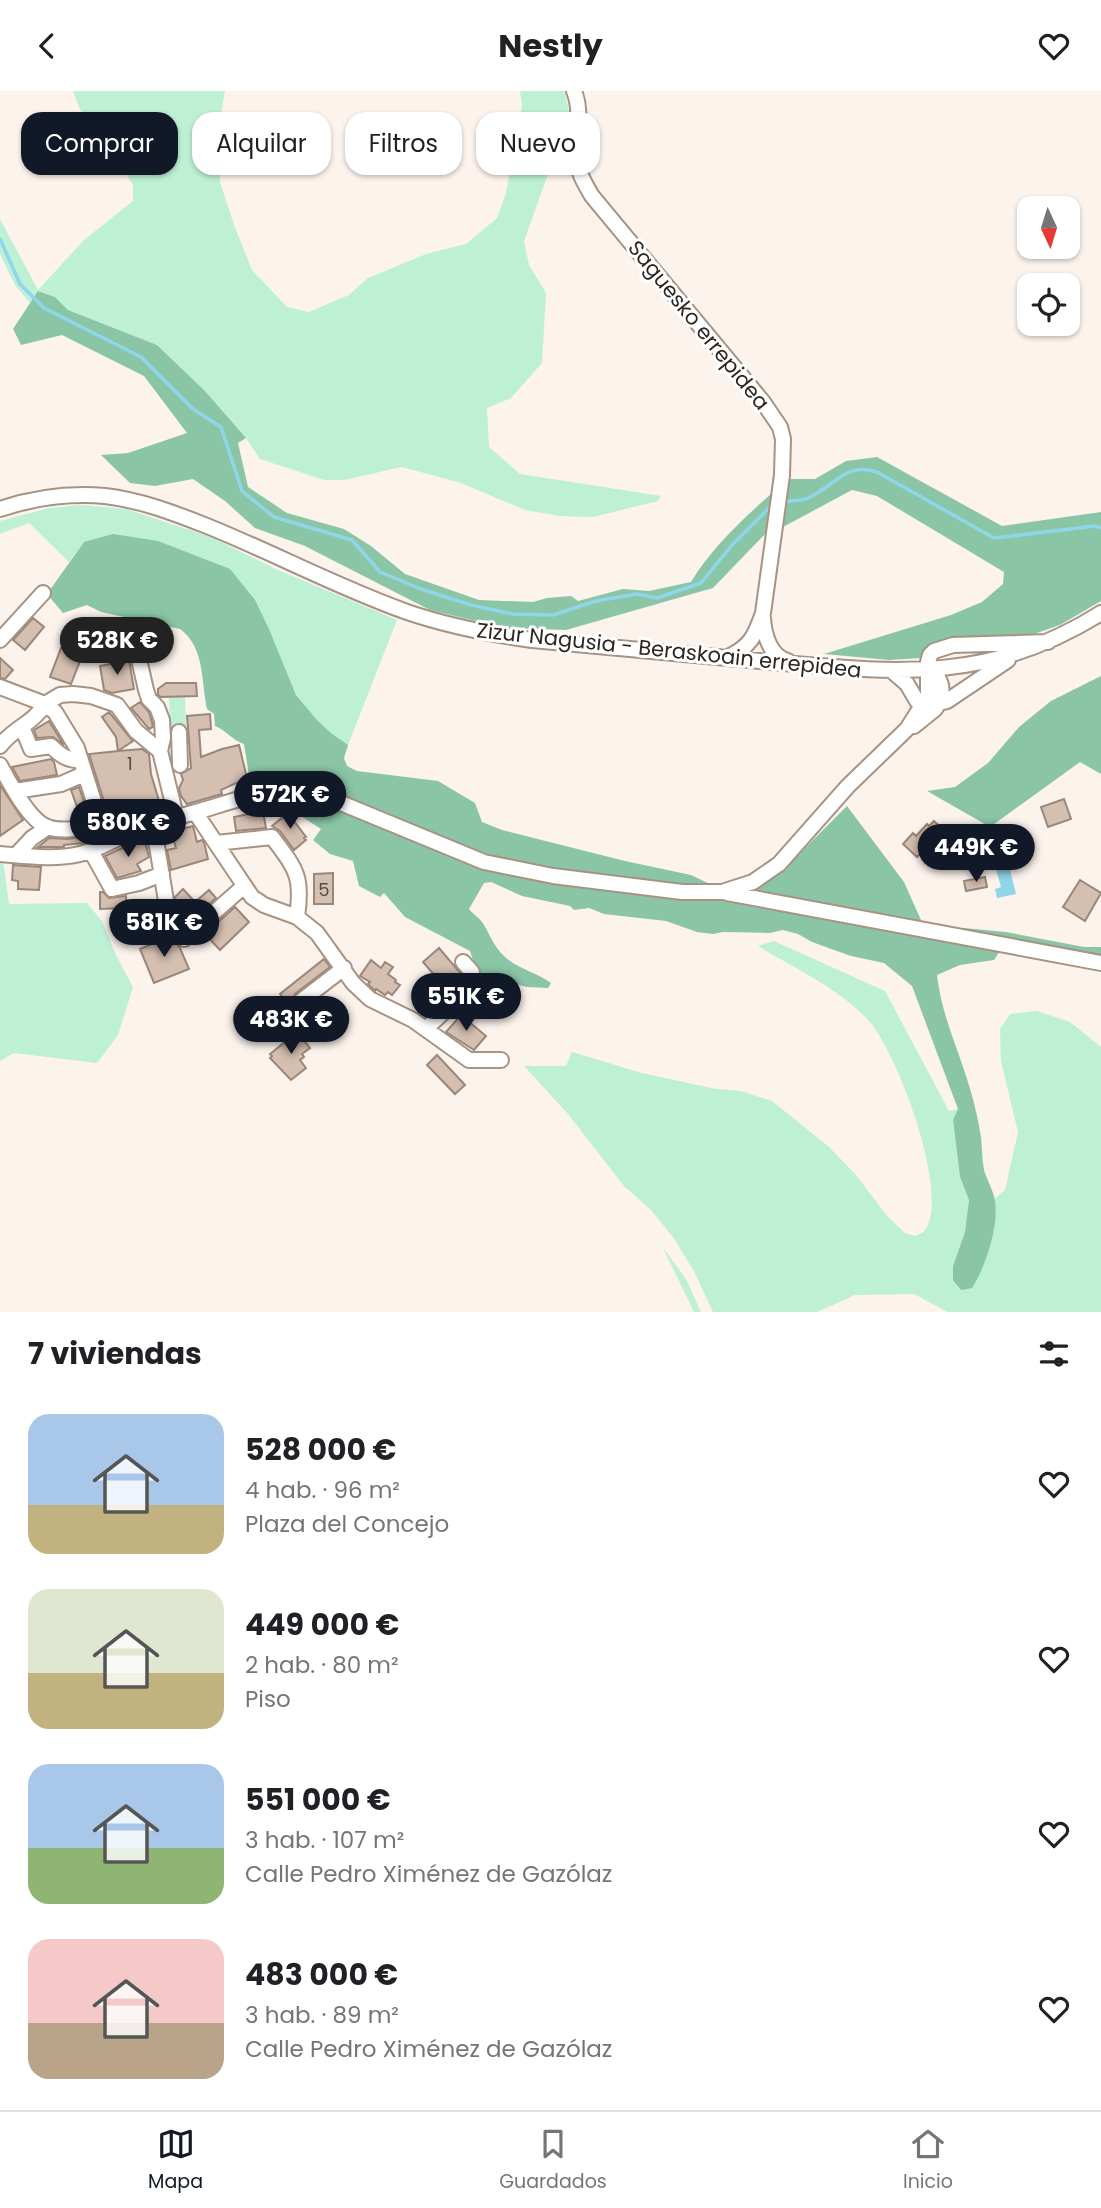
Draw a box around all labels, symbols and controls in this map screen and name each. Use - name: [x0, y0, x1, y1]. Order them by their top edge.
- text: Nestly: [498, 23, 603, 68]
- icon: back: [28, 27, 66, 65]
- icon: heart: [1035, 27, 1073, 65]
- chip: Comprar: [21, 112, 178, 175]
- chip: Alquilar: [192, 112, 331, 175]
- chip: Filtros: [345, 112, 462, 175]
- chip: Nuevo: [476, 112, 600, 175]
- north arrow: [1017, 196, 1080, 259]
- map controls: [1017, 196, 1080, 336]
- street label: Saguesko errepidea: [622, 234, 776, 416]
- button: locate: [1017, 273, 1080, 336]
- street label: Zizur Nagusia - Beraskoain errepidea: [475, 615, 863, 685]
- pin: 528K €: [60, 617, 174, 677]
- text: 528K €: [76, 624, 158, 656]
- house number: 1: [127, 751, 133, 776]
- pin: 572K €: [233, 771, 347, 831]
- text: 572K €: [250, 778, 330, 810]
- pin: 580K €: [71, 799, 185, 859]
- text: 580K €: [86, 806, 170, 838]
- pin: 449K €: [919, 825, 1033, 884]
- text: 449K €: [934, 831, 1018, 863]
- house number: 5: [318, 877, 330, 902]
- pin: 581K €: [107, 899, 221, 959]
- text: 581K €: [125, 906, 203, 938]
- pin: 551K €: [409, 974, 523, 1033]
- text: 551K €: [427, 980, 505, 1012]
- pin: 483K €: [234, 997, 348, 1056]
- text: 483K €: [249, 1003, 333, 1035]
- text: 7 viviendas: [28, 1332, 202, 1375]
- icon: filters: [1035, 1335, 1073, 1373]
- text: 528 000 €: [245, 1428, 396, 1471]
- icon: home: [84, 1442, 168, 1526]
- icon: heart: [1035, 1465, 1073, 1503]
- text: 4 hab. · 96 m²: [245, 1474, 400, 1506]
- text: Plaza del Concejo: [245, 1508, 449, 1540]
- text: 449 000 €: [245, 1603, 399, 1646]
- icon: home: [84, 1617, 168, 1701]
- icon: heart: [1035, 1640, 1073, 1678]
- text: 2 hab. · 80 m²: [245, 1649, 399, 1681]
- text: Piso: [245, 1683, 291, 1715]
- text: 551 000 €: [245, 1778, 391, 1821]
- icon: home: [84, 1792, 168, 1876]
- icon: heart: [1035, 1815, 1073, 1853]
- text: 3 hab. · 107 m²: [245, 1824, 404, 1856]
- text: Calle Pedro Ximénez de Gazólaz: [245, 1858, 612, 1890]
- text: 483 000 €: [245, 1953, 398, 1996]
- icon: home: [84, 1967, 168, 2051]
- icon: heart: [1035, 1990, 1073, 2028]
- text: 3 hab. · 89 m²: [245, 1999, 399, 2031]
- text: Calle Pedro Ximénez de Gazólaz: [245, 2033, 612, 2065]
- tab: Mapa: [148, 2125, 203, 2196]
- tab: Guardados: [499, 2125, 607, 2196]
- tab: Inicio: [903, 2125, 953, 2196]

